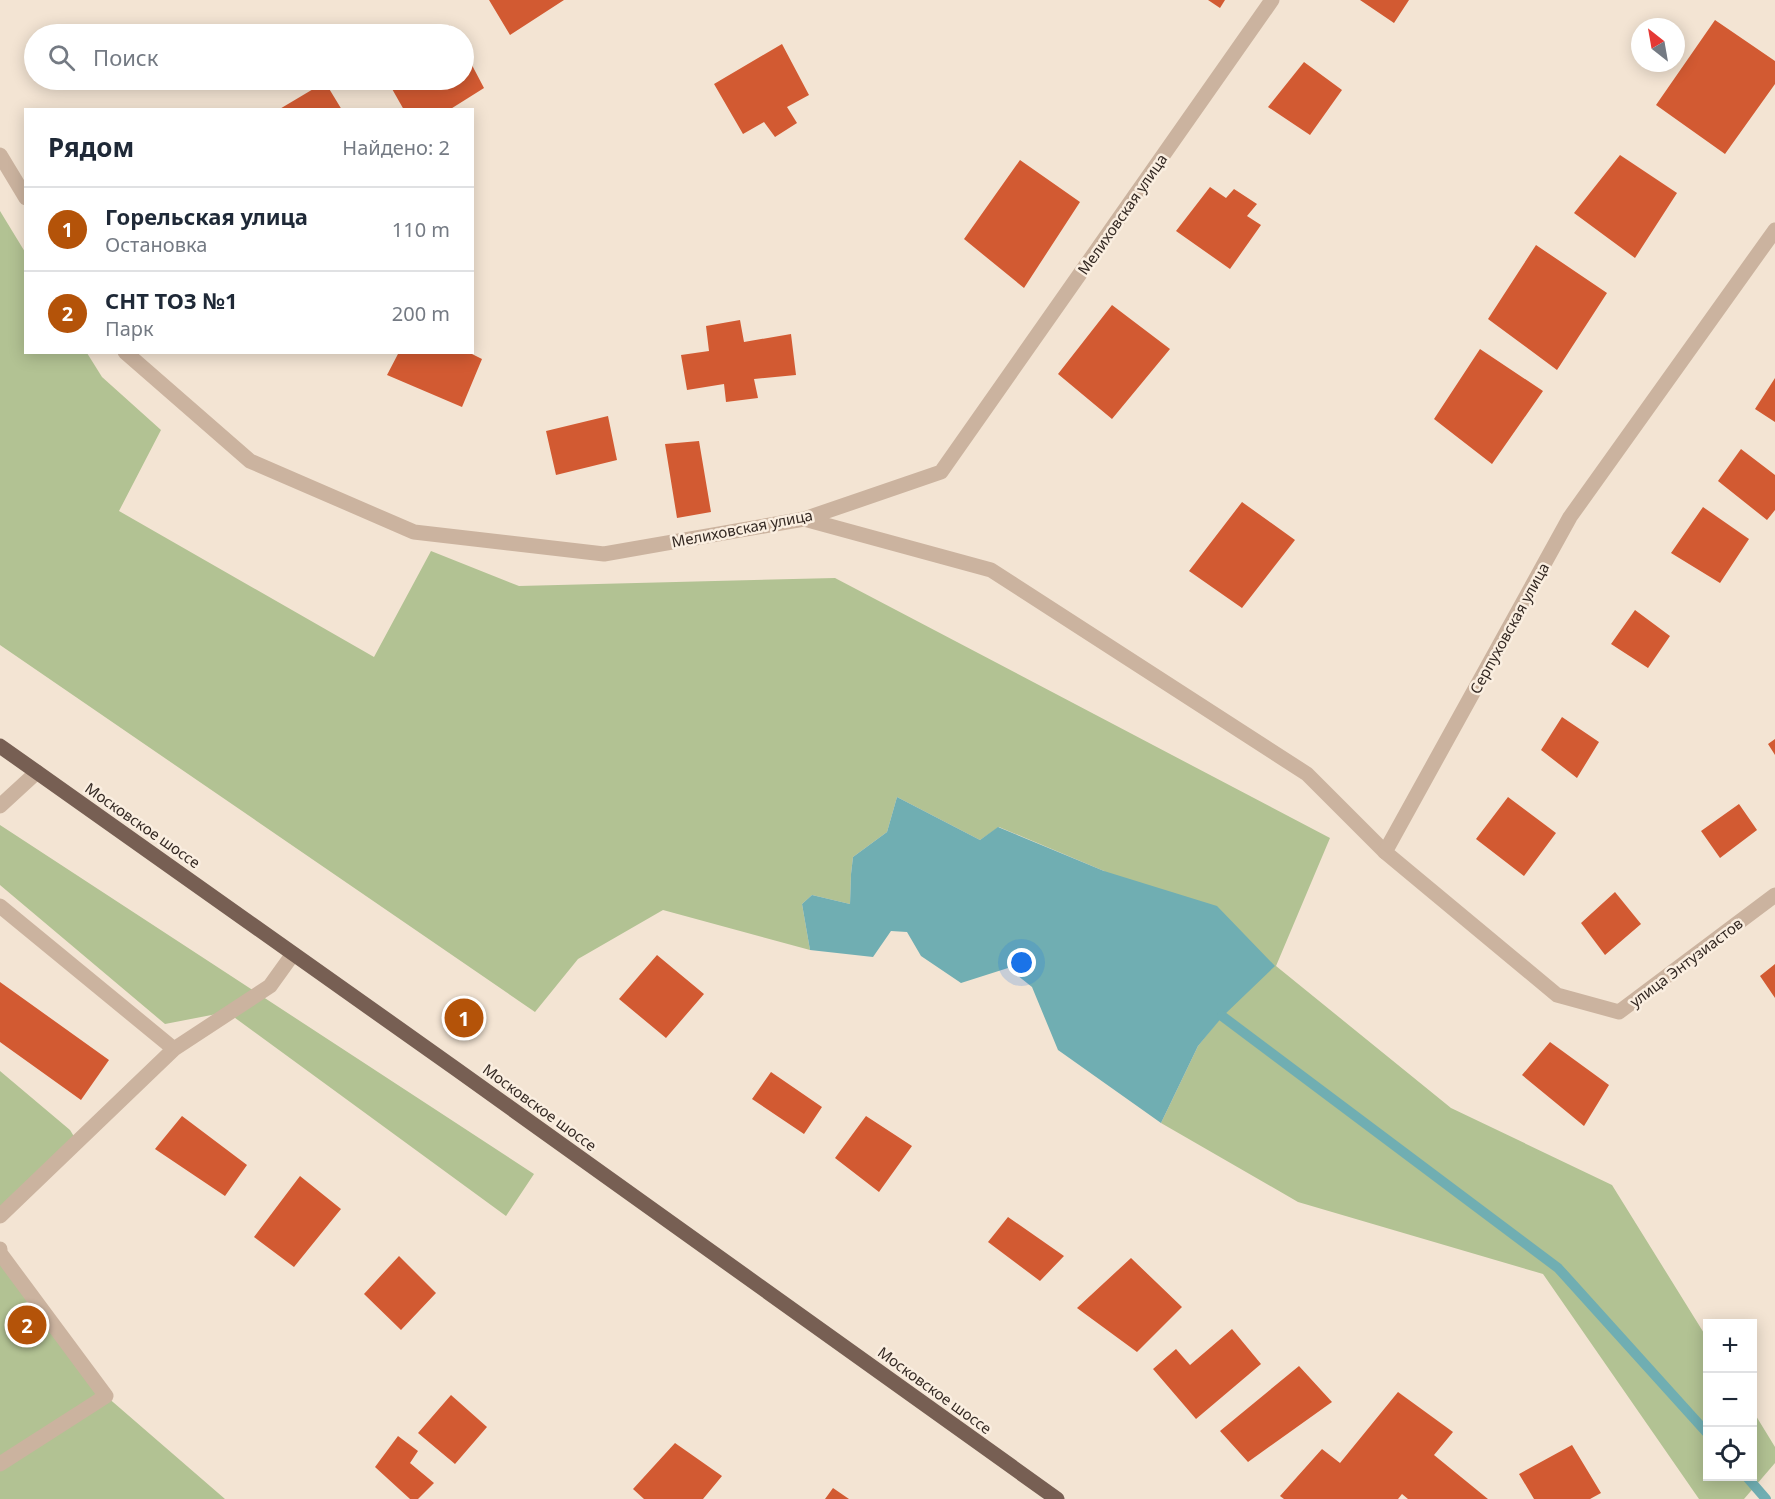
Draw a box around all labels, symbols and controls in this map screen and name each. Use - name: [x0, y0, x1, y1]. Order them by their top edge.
- north arrow: [1631, 18, 1685, 72]
- search box: [24, 24, 474, 90]
- icon: search: [45, 41, 78, 74]
- text: Поиск: [93, 42, 158, 72]
- text: Рядом: [48, 129, 134, 165]
- text: Найдено: 2: [342, 134, 450, 161]
- street label: Мелиховская улица: [1073, 150, 1171, 278]
- text: Горельская улица: [105, 201, 308, 231]
- text: 1: [62, 216, 73, 243]
- text: 110 m: [392, 216, 450, 243]
- text: Остановка: [105, 231, 207, 258]
- text: СНТ ТОЗ №1: [105, 285, 238, 315]
- text: 2: [62, 300, 73, 327]
- text: 200 m: [392, 300, 450, 327]
- text: Парк: [105, 315, 154, 342]
- street label: Мелиховская улица: [670, 505, 814, 551]
- street label: Серпуховская улица: [1465, 559, 1553, 697]
- street label: Московское шоссе: [81, 778, 205, 872]
- street label: улица Энтузиастов: [1625, 913, 1747, 1011]
- your location: [1007, 948, 1036, 977]
- pin: 1: [444, 996, 484, 1040]
- street label: Московское шоссе: [479, 1059, 601, 1155]
- pin: 2: [8, 1302, 46, 1348]
- map controls: [1703, 1319, 1757, 1481]
- button: +: [1703, 1319, 1757, 1373]
- street label: Московское шоссе: [874, 1342, 996, 1438]
- button: −: [1703, 1373, 1757, 1427]
- button: locate: [1703, 1427, 1757, 1481]

